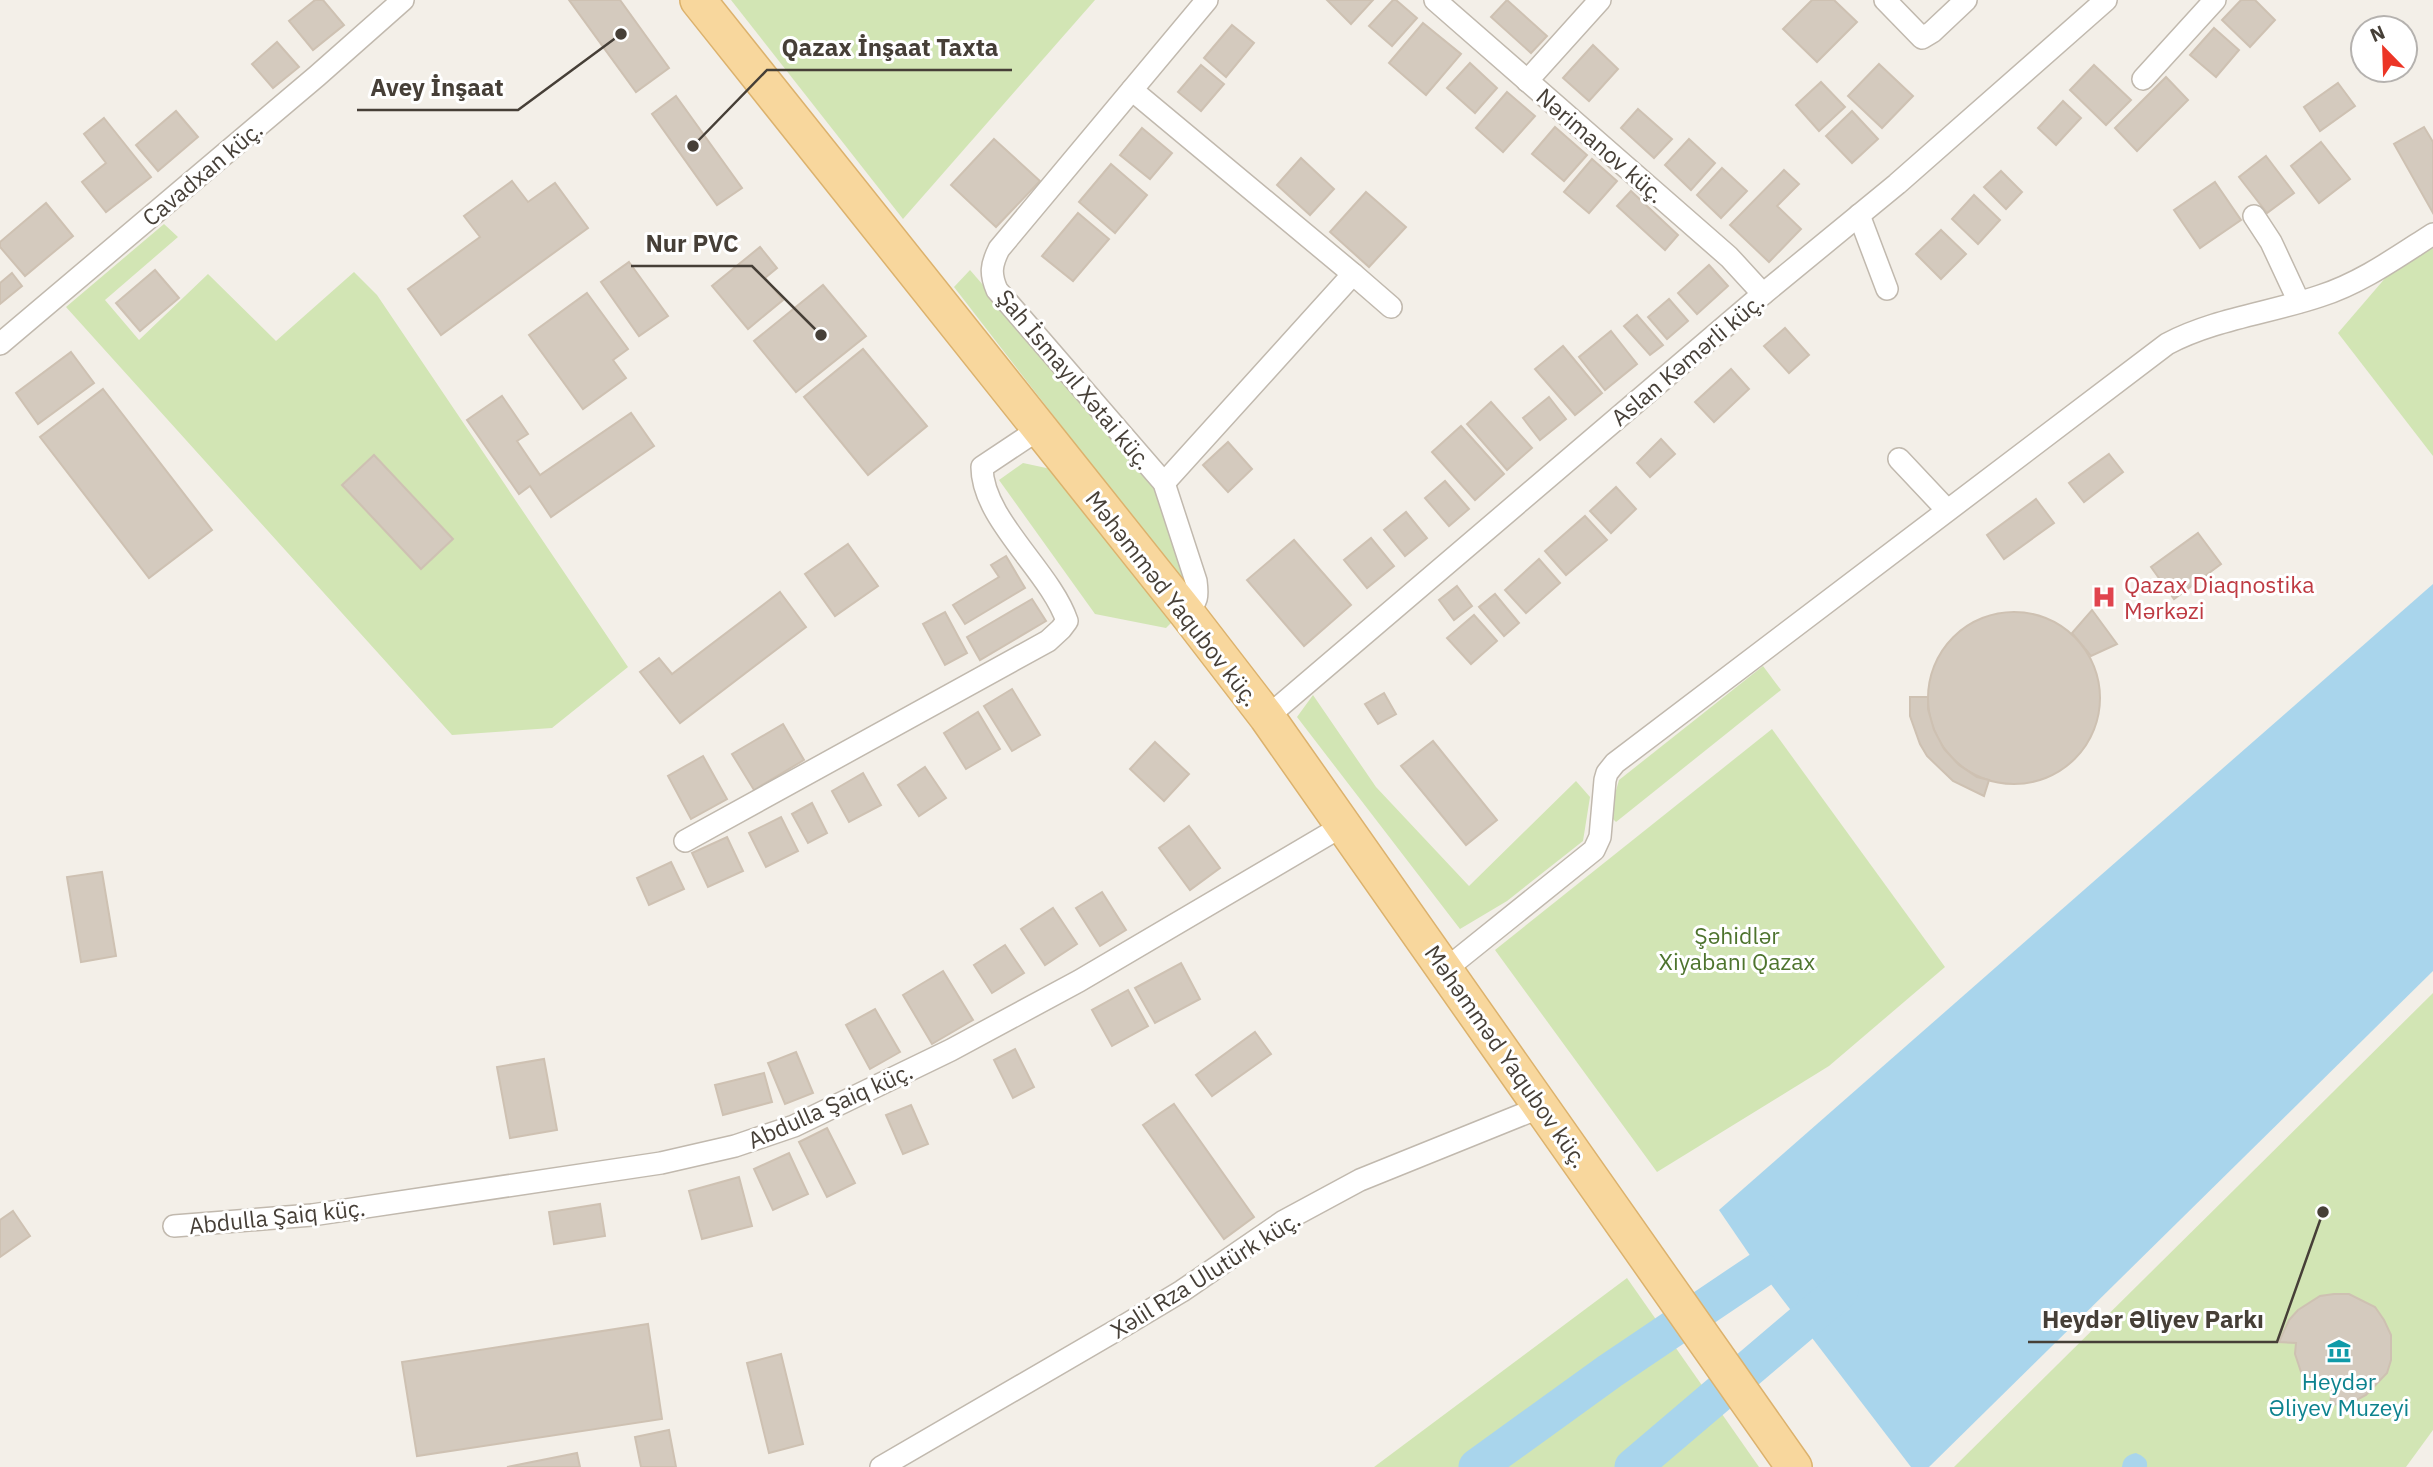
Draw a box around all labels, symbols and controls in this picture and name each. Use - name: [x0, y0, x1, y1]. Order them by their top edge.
- north arrow: [2349, 14, 2419, 84]
- text: N: [2366, 20, 2388, 47]
- callout: Qazax İnşaat Taxta: [767, 25, 1012, 70]
- text: Qazax İnşaat Taxta: [781, 31, 999, 63]
- callout: Avey İnşaat: [357, 65, 518, 110]
- text: Avey İnşaat: [370, 71, 504, 103]
- street label: Nərimanov küç.: [1531, 81, 1671, 209]
- street label: Cavadxan küç.: [136, 114, 268, 232]
- callout: Nur PVC: [631, 221, 752, 266]
- text: Nur PVC: [645, 227, 739, 259]
- street label: Şah İsmayıl Xətai küç.: [991, 283, 1159, 475]
- street label: Aslan Kəmərli küç.: [1604, 286, 1770, 432]
- street label: Məhəmməd Yaqubov küç.: [1080, 484, 1266, 712]
- place label: Qazax Diaqnostika Mərkəzi: [2124, 569, 2315, 625]
- hospital icon: Qazax Diaqnostika Mərkəzi: [2090, 583, 2118, 611]
- park label: Şəhidlər Xiyabanı Qazax: [1659, 920, 1815, 976]
- street label: Məhəmməd Yaqubov küç.: [1419, 939, 1595, 1173]
- street label: Abdulla Şaiq küç.: [743, 1055, 917, 1155]
- street label: Abdulla Şaiq küç.: [187, 1192, 367, 1240]
- street label: Xəlil Rza Ulutürk küç.: [1105, 1204, 1305, 1344]
- callout: Heydər Əliyev Parkı: [2028, 1297, 2277, 1342]
- text: Heydər Əliyev Parkı: [2042, 1303, 2264, 1335]
- museum icon: Heydər Əliyev Muzeyi: [2325, 1337, 2353, 1365]
- place label: Heydər Əliyev Muzeyi: [2269, 1366, 2409, 1422]

